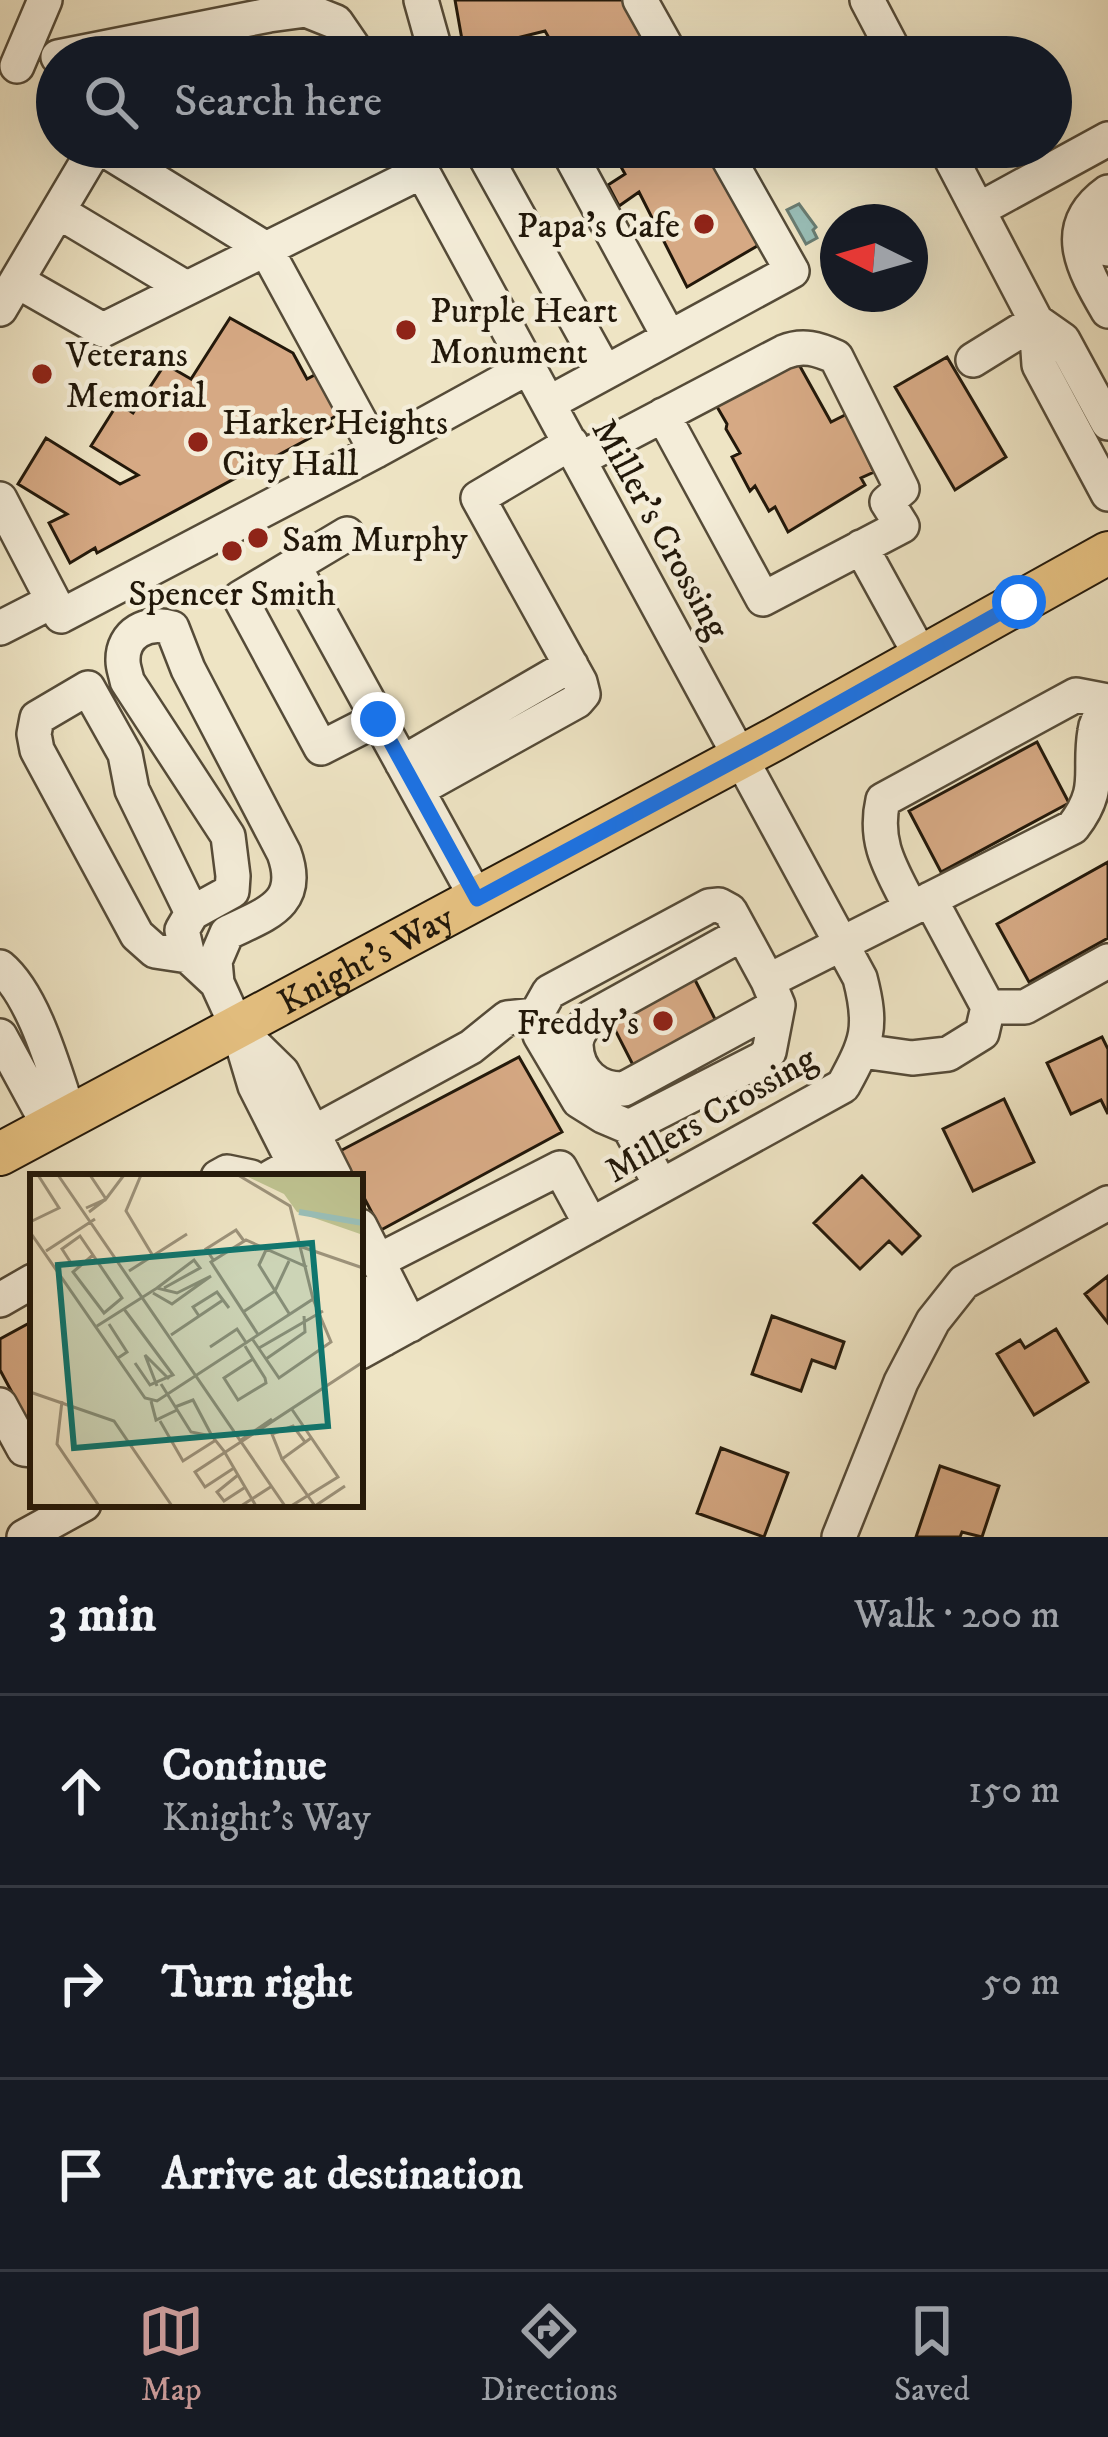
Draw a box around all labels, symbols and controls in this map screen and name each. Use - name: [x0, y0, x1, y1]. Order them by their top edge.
- search box: [36, 36, 1072, 168]
- icon: search: [78, 69, 144, 135]
- text: Search here: [174, 74, 382, 130]
- place label: Papa's Cafe: [517, 204, 680, 249]
- north arrow: [820, 204, 928, 312]
- marker: Papa's Cafe: [691, 211, 717, 237]
- place label: Purple Heart Monument: [430, 289, 618, 375]
- marker: Purple Heart Monument: [393, 317, 419, 343]
- place label: Veterans Memorial: [65, 333, 207, 419]
- marker: Veterans Memorial: [29, 361, 55, 387]
- place label: Harker Heights City Hall: [222, 401, 448, 487]
- street label: Miller's Crossing: [581, 411, 739, 648]
- marker: Harker Heights City Hall: [185, 429, 211, 455]
- place label: Sam Murphy: [282, 518, 469, 563]
- marker: Sam Murphy: [245, 525, 271, 551]
- marker: Spencer Smith: [219, 538, 245, 564]
- place label: Spencer Smith: [128, 572, 336, 617]
- route start: [992, 575, 1046, 629]
- route end: [351, 692, 405, 746]
- street label: Knight's Way: [271, 895, 462, 1026]
- place label: Freddy's: [516, 1001, 639, 1046]
- marker: Freddy's: [650, 1008, 676, 1034]
- street label: Millers Crossing: [598, 1036, 825, 1194]
- inset map: [30, 1174, 363, 1507]
- text: 3 min: [48, 1583, 156, 1647]
- text: Walk · 200 m: [854, 1591, 1060, 1640]
- text: Continue: [162, 1738, 327, 1794]
- icon: ahead: [48, 1758, 114, 1824]
- text: 150 m: [968, 1766, 1060, 1815]
- text: Knight's Way: [162, 1794, 371, 1843]
- icon: right: [48, 1950, 114, 2016]
- text: Turn right: [162, 1955, 352, 2011]
- text: 50 m: [982, 1958, 1060, 2007]
- icon: arrive: [48, 2142, 114, 2208]
- text: Arrive at destination: [162, 2147, 523, 2203]
- tab: Map: [138, 2298, 204, 2411]
- tab: Directions: [481, 2298, 617, 2411]
- tab: Saved: [894, 2298, 970, 2411]

